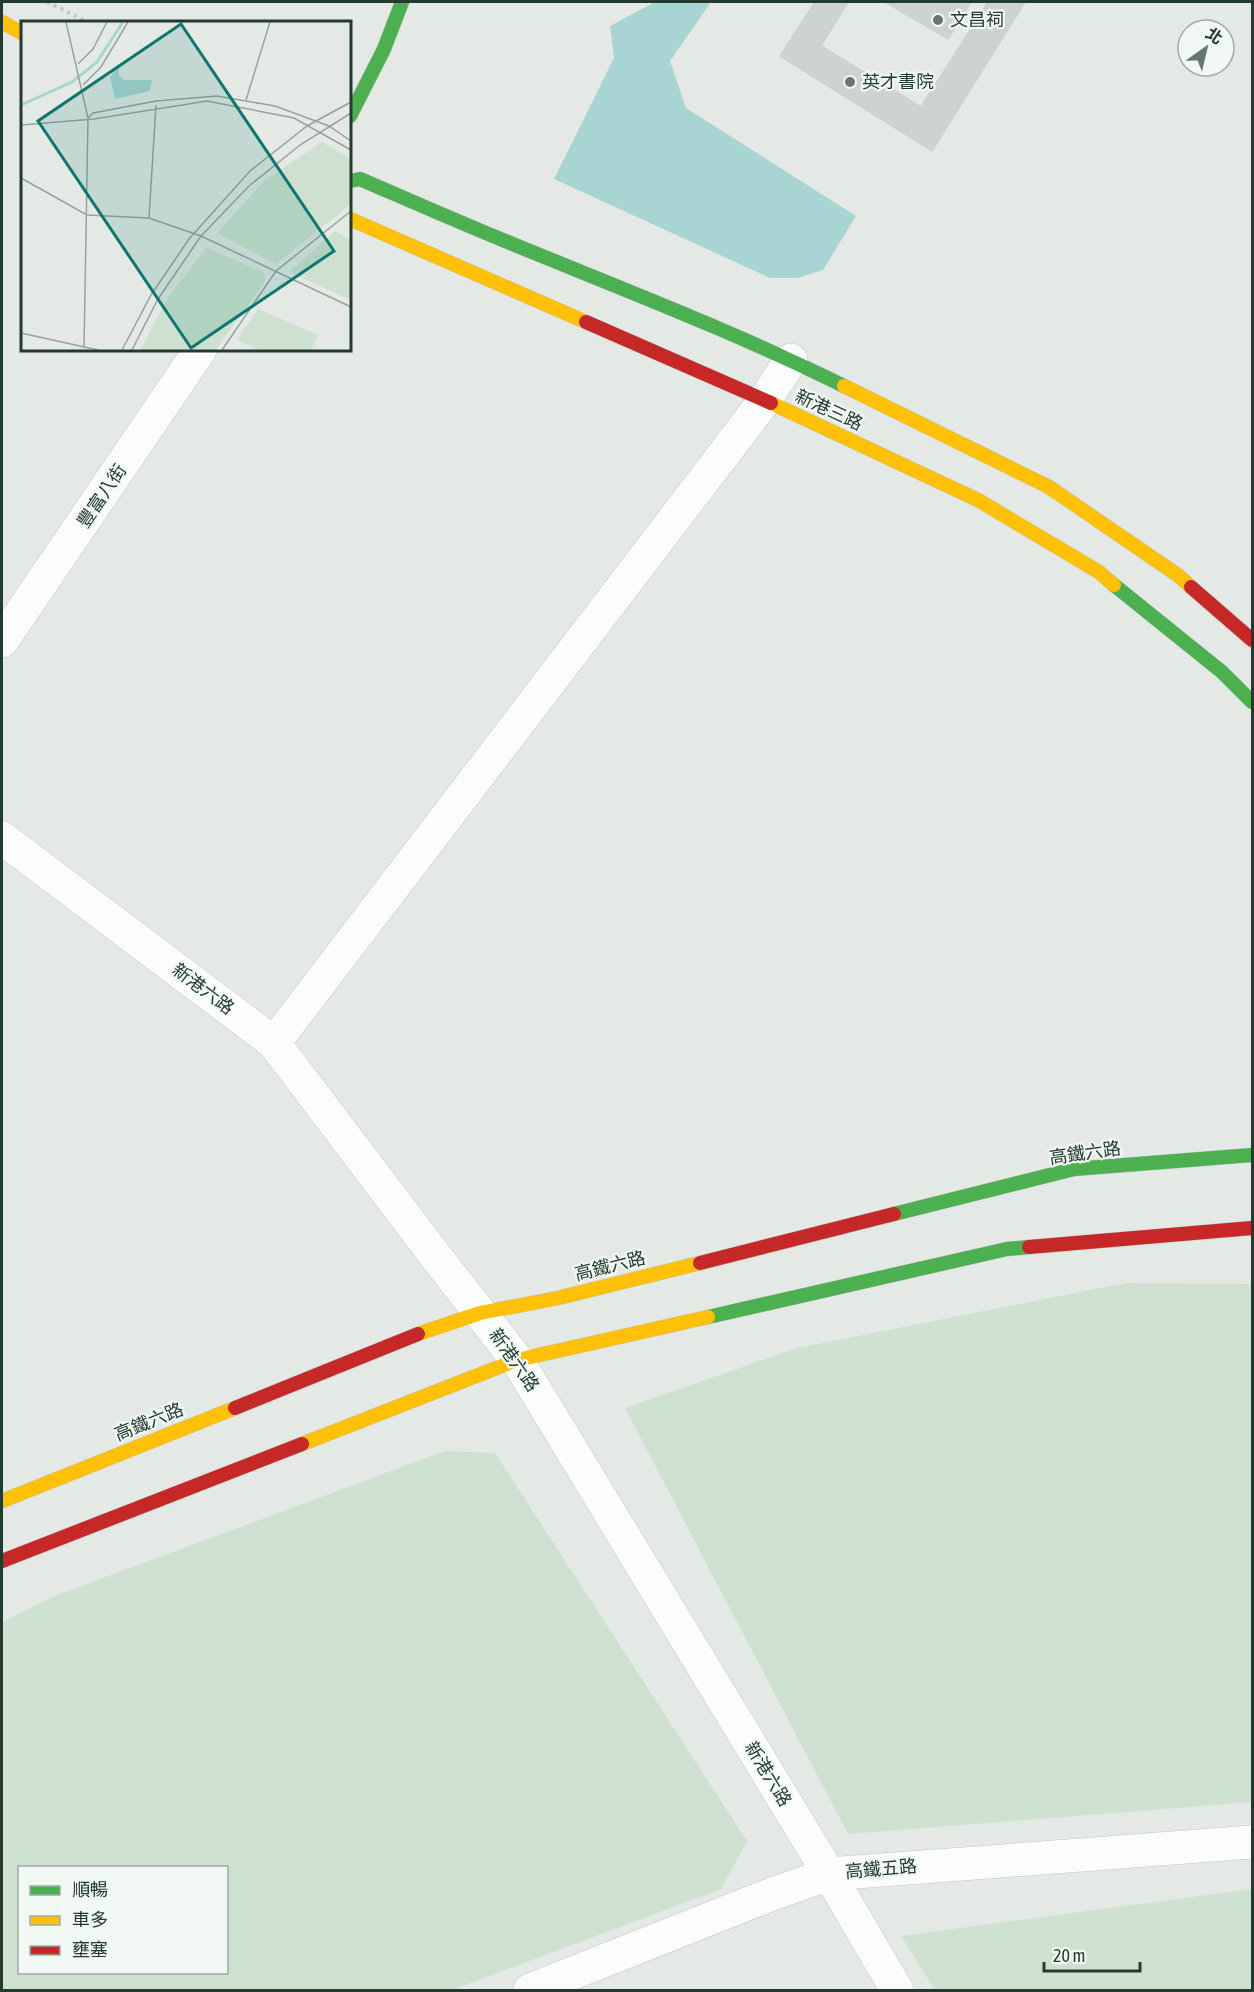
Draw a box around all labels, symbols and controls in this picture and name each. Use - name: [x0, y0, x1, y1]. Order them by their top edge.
- place label: 文昌祠: [950, 9, 1004, 30]
- marker: 文昌祠: [931, 13, 945, 27]
- north arrow: [1176, 18, 1236, 78]
- inset map: [21, 21, 351, 351]
- text: 北: [1203, 24, 1226, 48]
- place label: 英才書院: [862, 71, 934, 92]
- marker: 英才書院: [843, 75, 857, 89]
- street label: 新港三路: [792, 385, 866, 434]
- street label: 豐富八街: [73, 460, 130, 531]
- street label: 新港六路: [168, 959, 238, 1019]
- street label: 高鐵六路: [1048, 1137, 1122, 1168]
- street label: 高鐵六路: [572, 1247, 647, 1284]
- street label: 新港六路: [485, 1324, 544, 1395]
- street label: 高鐵六路: [112, 1398, 186, 1445]
- street label: 新港六路: [741, 1737, 796, 1810]
- street label: 高鐵五路: [844, 1855, 918, 1882]
- legend: [18, 1866, 228, 1974]
- text: 順暢: [72, 1879, 108, 1900]
- text: 車多: [72, 1909, 108, 1930]
- scale bar: [1044, 1935, 1140, 1973]
- text: 壅塞: [72, 1939, 108, 1960]
- text: 20 m: [1053, 1945, 1085, 1966]

